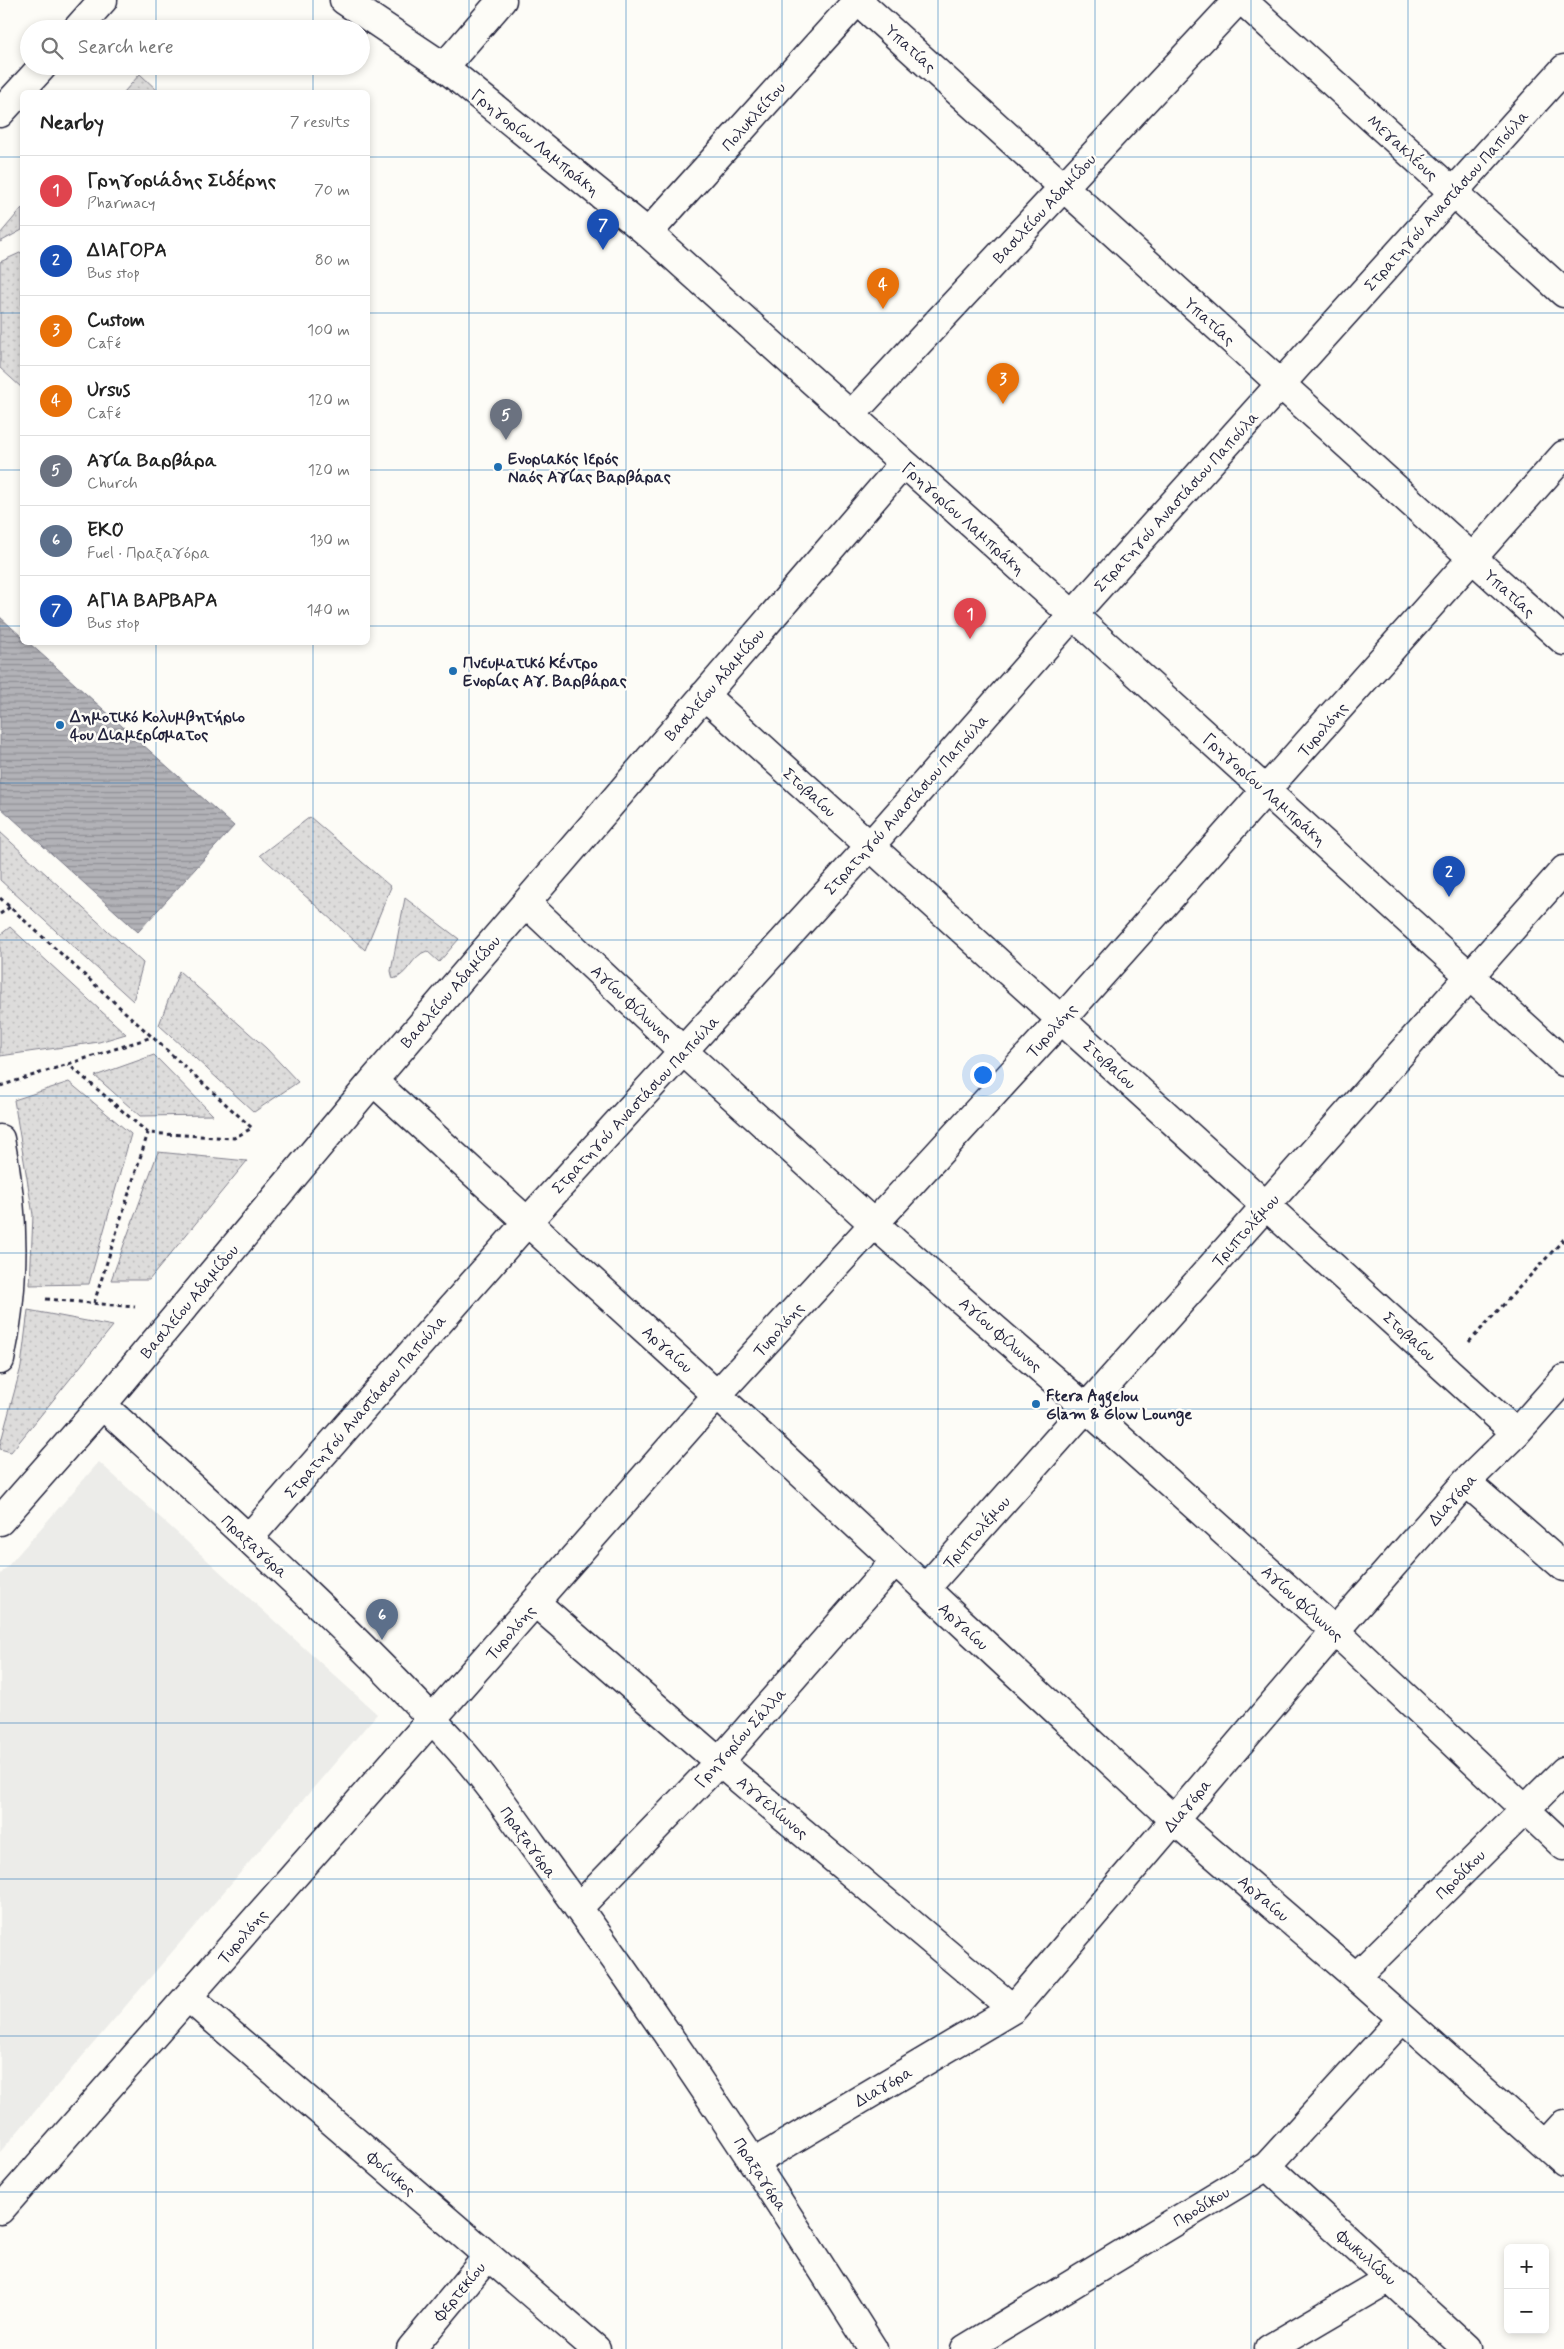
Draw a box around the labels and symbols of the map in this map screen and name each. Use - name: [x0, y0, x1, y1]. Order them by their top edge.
- street label: Υπατίας: [880, 21, 940, 78]
- street label: Πολυκλείτου: [718, 78, 791, 156]
- street label: Γρηγορίου Λαμπράκη: [467, 85, 603, 201]
- street label: Στρατηγού Αναστάσιου Παπούλα: [1360, 106, 1534, 296]
- street label: Μεγακλέους: [1362, 110, 1443, 186]
- street label: Βασιλείου Αδαμίδου: [989, 150, 1101, 268]
- pin: 7: [587, 209, 619, 250]
- pin: 4: [867, 268, 899, 309]
- street label: Υπατίας: [1179, 294, 1239, 351]
- pin: 3: [987, 363, 1019, 404]
- pin: 5: [490, 399, 522, 440]
- street label: Στρατηγού Αναστάσιου Παπούλα: [1090, 407, 1264, 597]
- place label: Ενοριακός Ιερός Ναός Αγίας Βαρβάρας: [508, 449, 671, 488]
- street label: Γρηγορίου Λαμπράκη: [897, 458, 1029, 580]
- marker: Ενοριακός Ιερός Ναός Αγίας Βαρβάρας: [492, 461, 504, 473]
- street label: Υπατίας: [1479, 566, 1539, 623]
- pin: 1: [954, 598, 986, 639]
- street label: Βασιλείου Αδαμίδου: [661, 624, 770, 746]
- place label: Πνευματικό Κέντρο Ενορίας Αγ. Βαρβάρας: [463, 652, 627, 692]
- marker: Πνευματικό Κέντρο Ενορίας Αγ. Βαρβάρας: [447, 665, 459, 677]
- street label: Τυρολόης: [1293, 698, 1353, 762]
- place label: Δημοτικό Κολυμβητήριο 4ου Διαμερίσματος: [69, 707, 245, 746]
- street label: Στρατηγού Αναστάσιου Παπούλα: [820, 710, 994, 900]
- marker: Δημοτικό Κολυμβητήριο 4ου Διαμερίσματος: [54, 719, 66, 731]
- street label: Γρηγορίου Λαμπράκη: [1198, 729, 1330, 851]
- street label: Στοβαίου: [778, 764, 840, 823]
- pin: 2: [1433, 856, 1465, 897]
- street label: Βασιλείου Αδαμίδου: [397, 931, 506, 1053]
- street label: Αγίου Φίλωνος: [586, 961, 676, 1047]
- street label: Τυρολόης: [1022, 999, 1082, 1063]
- street label: Στρατηγού Αναστάσιου Παπούλα: [548, 1011, 725, 1199]
- street label: Στοβαίου: [1078, 1036, 1140, 1095]
- your location: [970, 1062, 996, 1088]
- street label: Τριπτολέμου: [1207, 1189, 1284, 1272]
- street label: Βασιλείου Αδαμίδου: [136, 1241, 244, 1363]
- street label: Αγίου Φίλωνος: [954, 1293, 1046, 1377]
- street label: Τυρολόης: [749, 1298, 809, 1362]
- street label: Στοβαίου: [1378, 1308, 1440, 1367]
- street label: Στρατηγού Αναστάσιου Παπούλα: [281, 1311, 452, 1503]
- street label: Αργαίου: [637, 1322, 697, 1378]
- place label: Ftera Aggelou Glam & Glow Lounge: [1046, 1386, 1192, 1427]
- marker: Ftera Aggelou Glam & Glow Lounge: [1030, 1398, 1042, 1410]
- street label: Διαγόρα: [1424, 1469, 1482, 1531]
- street label: Τριπτολέμου: [938, 1491, 1015, 1574]
- street label: Πραξαγόρα: [216, 1511, 292, 1583]
- street label: Αγίου Φίλωνος: [1256, 1562, 1348, 1647]
- pin: 6: [366, 1599, 398, 1640]
- street label: Αργαίου: [934, 1599, 992, 1656]
- street label: Τυρολόης: [481, 1601, 541, 1665]
- street label: Γρηγορίου Σάλλα: [691, 1684, 792, 1792]
- street label: Αγγελίωνος: [732, 1772, 812, 1844]
- street label: Διαγόρα: [1160, 1775, 1217, 1837]
- street label: Πραξαγόρα: [495, 1803, 561, 1883]
- street label: Προδίκου: [1432, 1846, 1491, 1905]
- street label: Αργαίου: [1233, 1871, 1293, 1927]
- street label: Τυρολόης: [213, 1905, 273, 1969]
- street label: Διαγόρα: [851, 2062, 917, 2112]
- street label: Πραξαγόρα: [728, 2134, 791, 2216]
- street label: Φοίνικος: [361, 2146, 420, 2201]
- street label: Προδίκου: [1170, 2182, 1234, 2232]
- street label: Φωκυλίδου: [1331, 2225, 1400, 2291]
- street label: Φερτεκίου: [429, 2258, 491, 2327]

